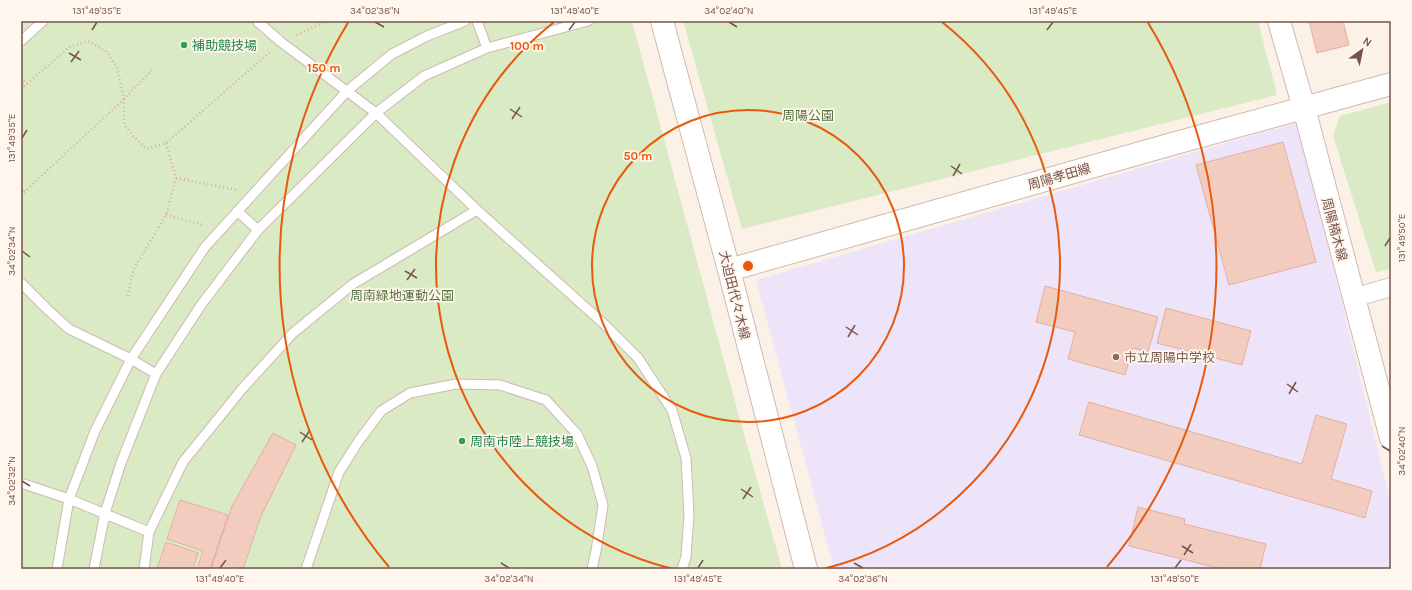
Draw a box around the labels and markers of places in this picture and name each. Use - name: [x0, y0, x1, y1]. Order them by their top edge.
- place label: 補助競技場: [192, 38, 257, 53]
- marker: 補助競技場: [179, 40, 189, 50]
- centre of rings: [741, 259, 755, 273]
- place label: 市立周陽中学校: [1124, 350, 1215, 365]
- marker: 市立周陽中学校: [1111, 352, 1121, 362]
- place label: 周南市陸上競技場: [470, 434, 574, 449]
- marker: 周南市陸上競技場: [457, 436, 467, 446]

